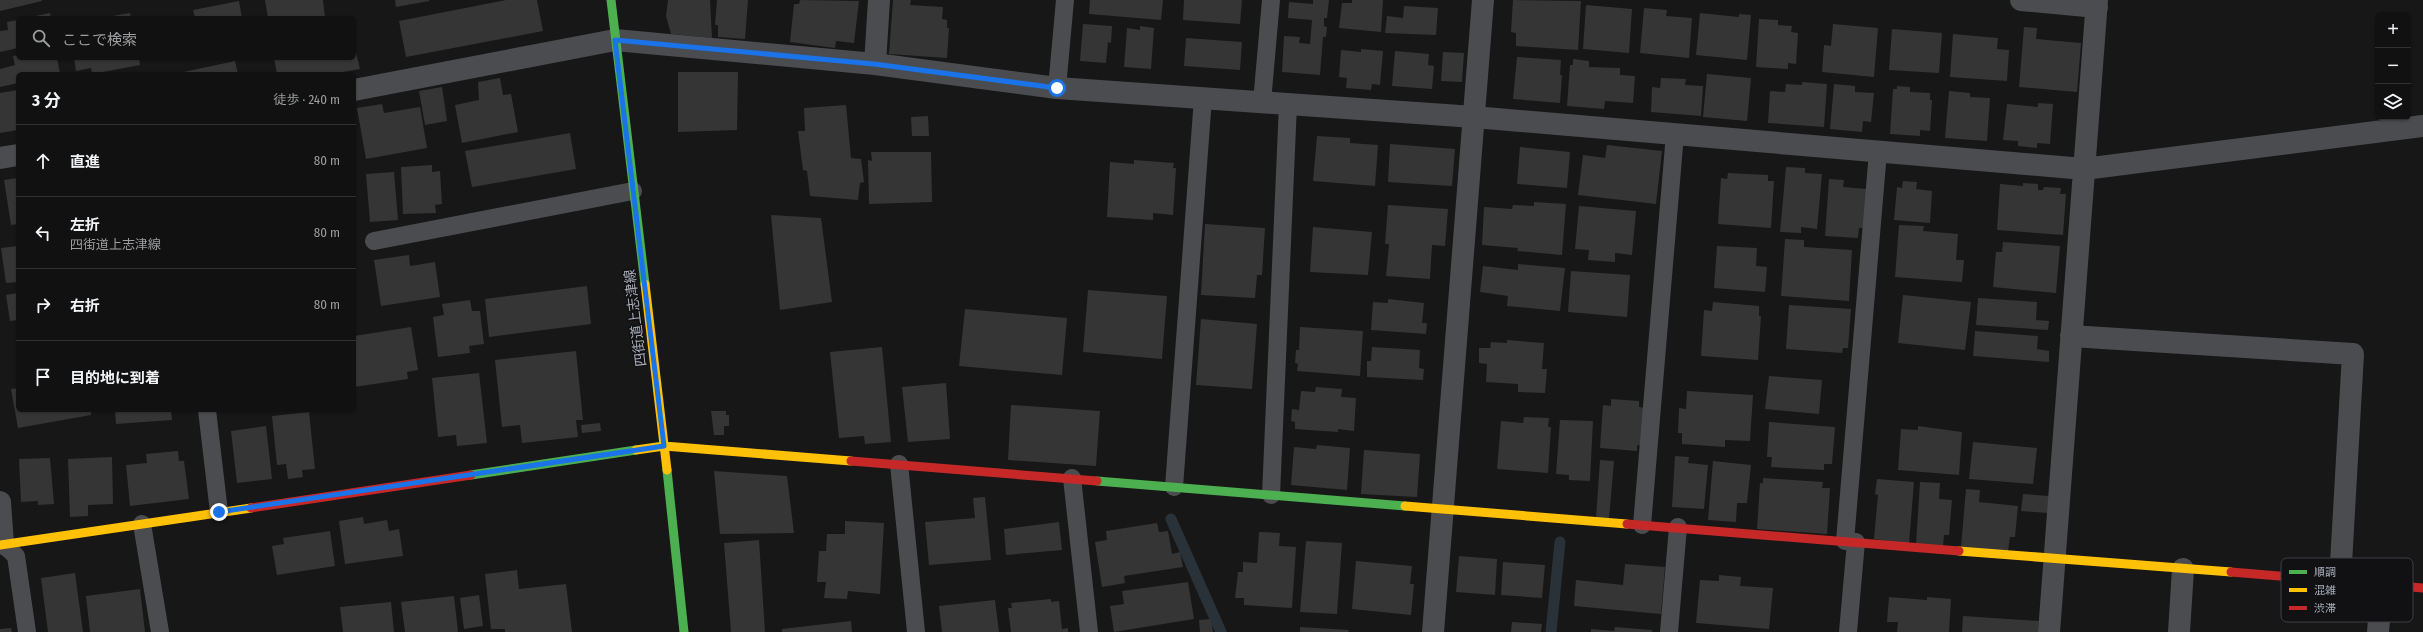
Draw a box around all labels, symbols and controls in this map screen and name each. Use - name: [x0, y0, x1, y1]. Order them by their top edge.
- map controls: [2375, 12, 2411, 120]
- button: +: [2375, 12, 2411, 48]
- search box: [16, 16, 356, 60]
- icon: search: [30, 27, 52, 49]
- text: ここで検索: [62, 31, 137, 49]
- button: −: [2375, 48, 2411, 84]
- route start: [1048, 79, 1066, 97]
- button: layers: [2375, 84, 2411, 120]
- text: 3 分: [32, 90, 61, 111]
- text: 徒歩 · 240 m: [274, 92, 340, 107]
- icon: ahead: [32, 150, 54, 172]
- text: 直進: [70, 153, 100, 171]
- text: 80 m: [314, 153, 340, 168]
- text: 左折: [70, 216, 100, 234]
- icon: left: [32, 222, 54, 244]
- text: 80 m: [314, 225, 340, 240]
- text: 四街道上志津線: [70, 237, 161, 252]
- street label: 四街道上志津線: [621, 268, 650, 368]
- icon: right: [32, 294, 54, 316]
- text: 右折: [70, 297, 100, 315]
- text: 80 m: [314, 297, 340, 312]
- icon: arrive: [32, 366, 54, 388]
- text: 目的地に到着: [70, 369, 160, 387]
- route end: [210, 503, 228, 521]
- legend: [2281, 558, 2413, 622]
- text: 順調: [2314, 566, 2336, 579]
- text: 混雑: [2314, 584, 2336, 597]
- text: 渋滞: [2314, 602, 2336, 615]

